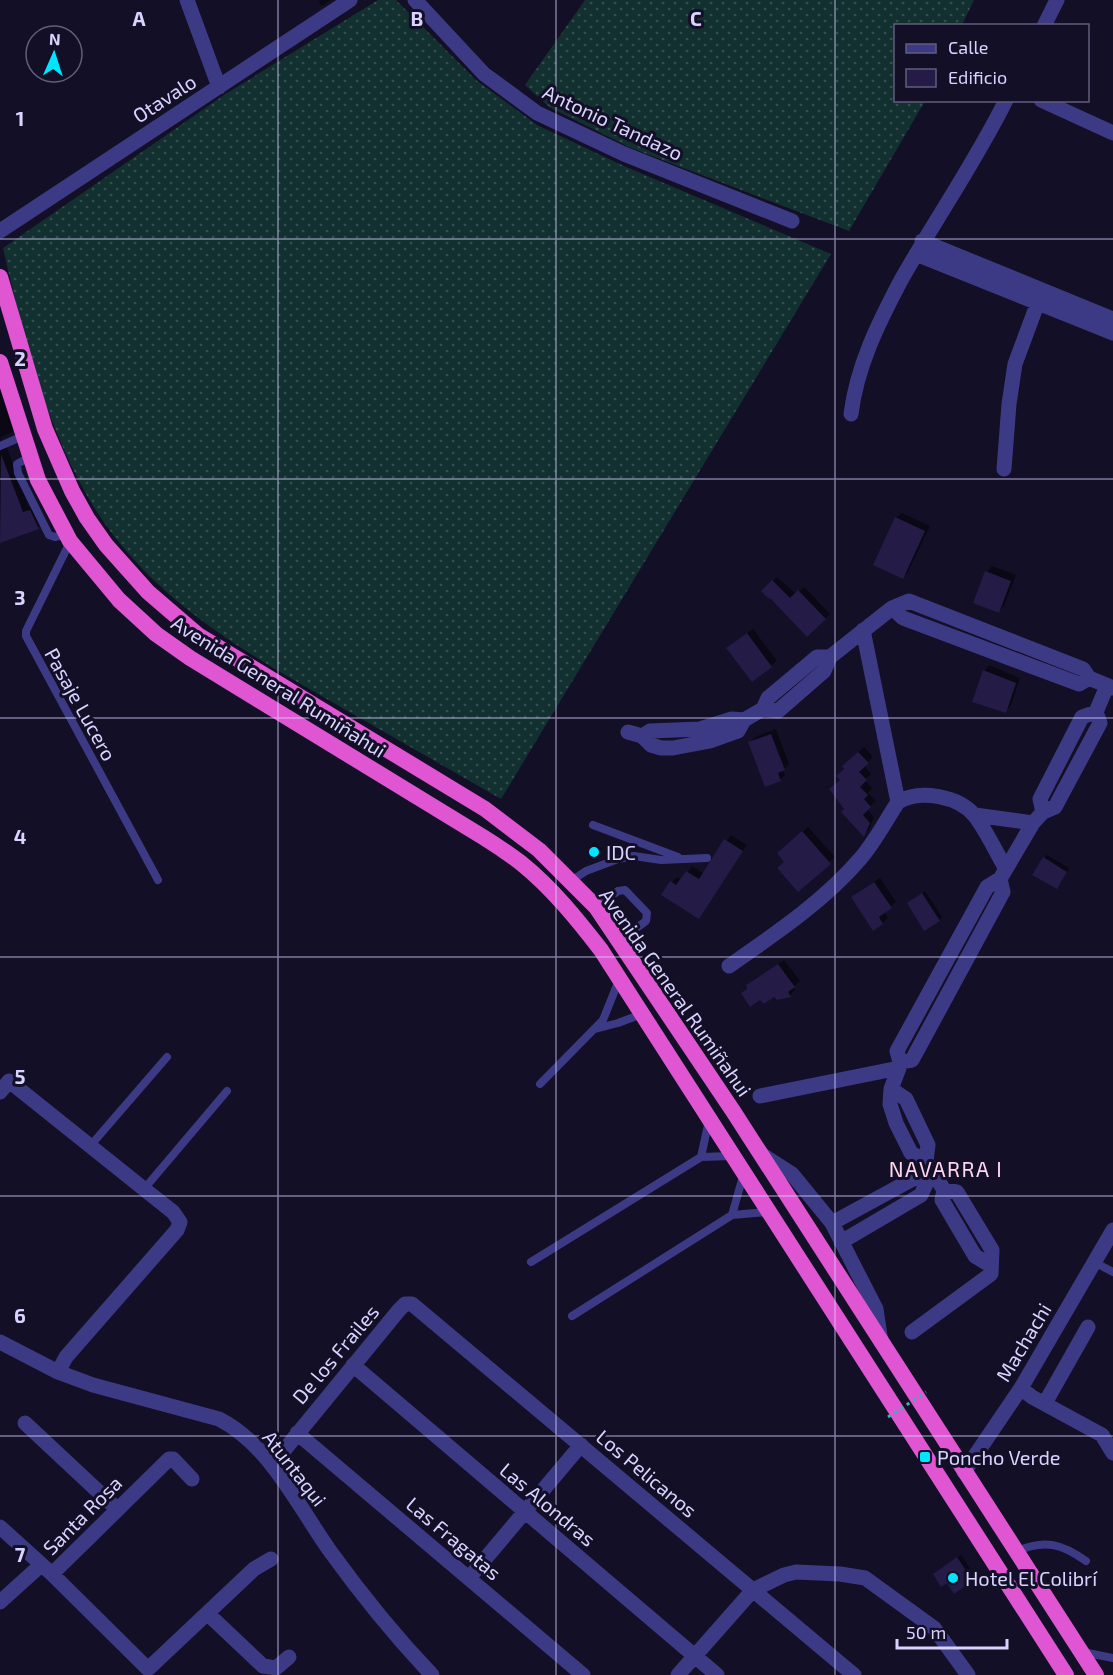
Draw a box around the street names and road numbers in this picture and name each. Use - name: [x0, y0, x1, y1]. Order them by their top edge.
- street label: Otavalo: [128, 69, 200, 127]
- street label: Antonio Tandazo: [539, 79, 687, 165]
- street label: Avenida General Rumiñahui: [167, 610, 391, 762]
- street label: Pasaje Lucero: [40, 643, 122, 765]
- street label: Avenida General Rumiñahui: [595, 883, 757, 1101]
- street label: Machachi: [990, 1298, 1056, 1386]
- street label: De los Frailes: [287, 1300, 383, 1408]
- street label: Los Pelicanos: [592, 1424, 702, 1522]
- street label: Atuntaqui: [258, 1425, 332, 1511]
- street label: Las Alondras: [495, 1457, 601, 1551]
- street label: Santa Rosa: [38, 1471, 126, 1559]
- street label: Las Fragatas: [402, 1491, 506, 1585]

